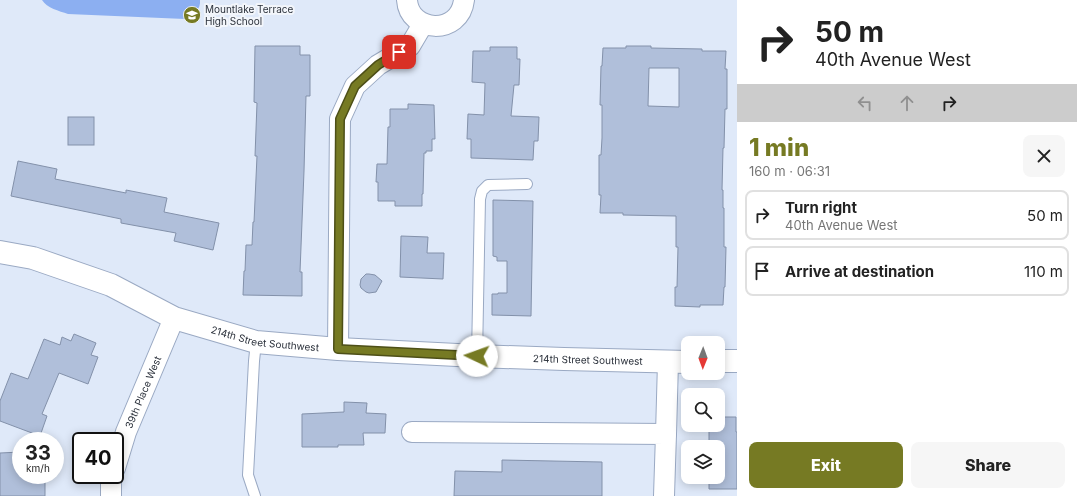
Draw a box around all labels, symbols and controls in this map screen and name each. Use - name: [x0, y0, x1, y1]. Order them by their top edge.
- place label: Mountlake Terrace High School: [205, 3, 294, 27]
- school or university icon: Mountlake Terrace High School: [182, 5, 202, 25]
- text: 50 m: [815, 15, 884, 49]
- icon: right: [749, 16, 801, 68]
- pin: [382, 35, 416, 69]
- icon: arrive: [388, 41, 410, 63]
- text: 40th Avenue West: [815, 49, 971, 70]
- icon: left: [854, 92, 876, 114]
- icon: ahead: [896, 92, 918, 114]
- icon: right: [938, 92, 960, 114]
- text: 1 min: [749, 133, 809, 162]
- button: close: [1023, 135, 1065, 177]
- text: 160 m · 06:31: [749, 163, 830, 179]
- text: Turn right: [785, 198, 857, 217]
- icon: right: [751, 204, 773, 226]
- text: 50 m: [1027, 206, 1063, 225]
- text: 40th Avenue West: [785, 217, 898, 233]
- icon: arrive: [751, 260, 773, 282]
- text: Arrive at destination: [785, 262, 934, 281]
- text: 110 m: [1024, 262, 1063, 281]
- street label: 214th Street Southwest: [210, 323, 320, 353]
- position arrow: [456, 335, 498, 377]
- north arrow: [681, 336, 725, 380]
- map controls: [681, 336, 725, 484]
- street label: 214th Street Southwest: [533, 352, 644, 367]
- street label: 39th Place West: [122, 354, 164, 430]
- button: search: [681, 388, 725, 432]
- speed limit sign: 40: [72, 432, 124, 484]
- button: layers: [681, 440, 725, 484]
- text: 33: [25, 441, 51, 465]
- button: Exit: [749, 442, 903, 488]
- button: Share: [911, 442, 1065, 488]
- text: km/h: [26, 462, 50, 474]

